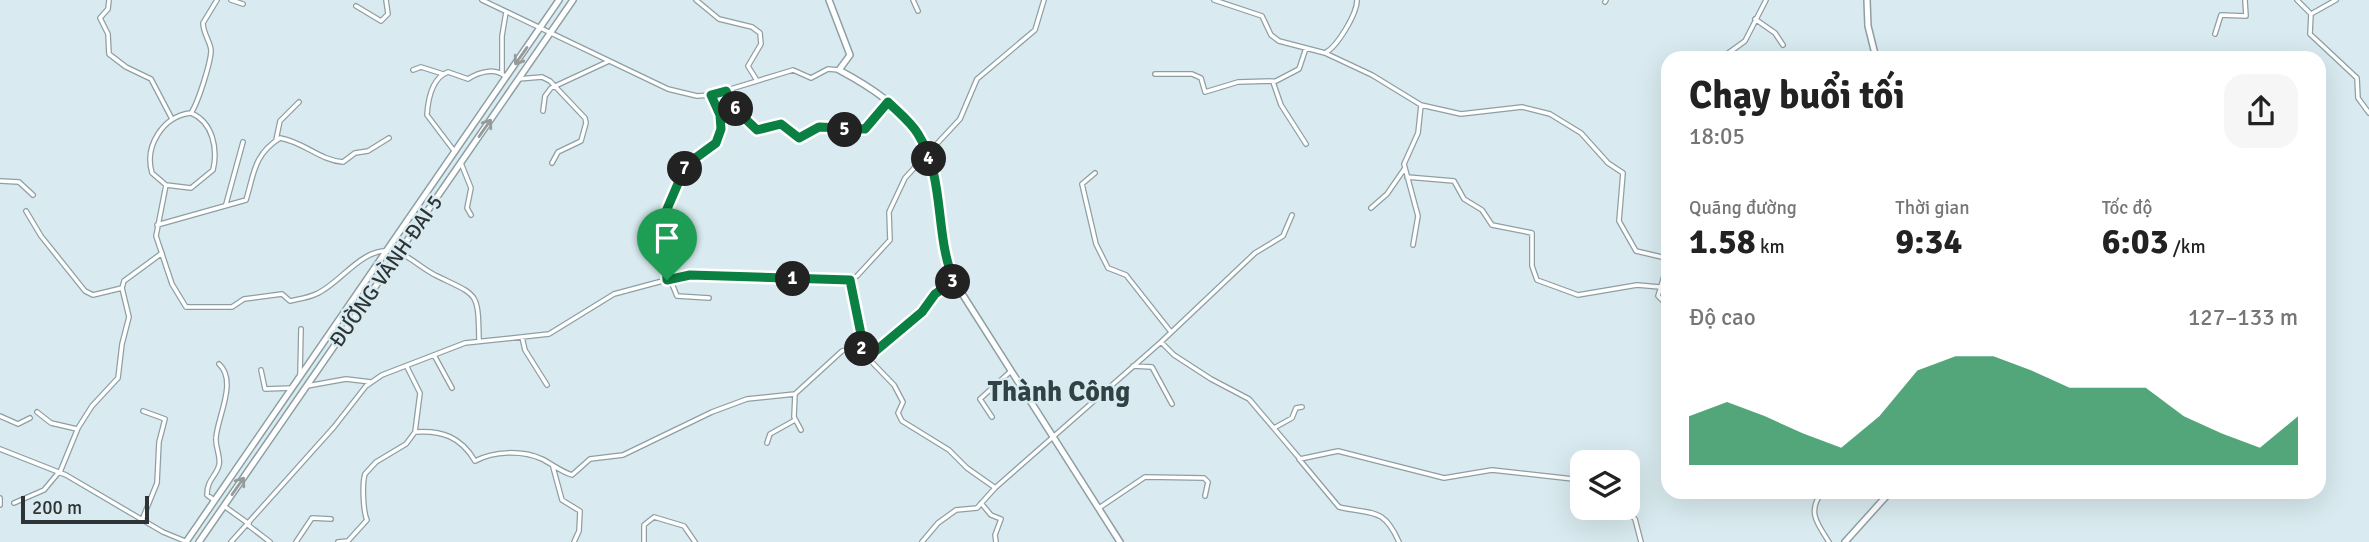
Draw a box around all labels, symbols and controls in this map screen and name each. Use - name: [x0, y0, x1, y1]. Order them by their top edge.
- one-way arrow: [514, 46, 528, 65]
- text: Chạy buổi tối: [1689, 72, 1905, 119]
- button: share: [2224, 74, 2298, 148]
- pin: 6: [718, 92, 754, 126]
- text: 6: [730, 96, 741, 120]
- pin: 5: [828, 113, 862, 148]
- text: 5: [839, 117, 850, 141]
- one-way arrow: [478, 119, 492, 138]
- text: 18:05: [1689, 122, 1745, 151]
- pin: 4: [912, 142, 946, 176]
- text: 4: [923, 146, 934, 170]
- pin: 7: [668, 152, 702, 186]
- text: 7: [679, 156, 690, 180]
- street label: ĐƯỜNG VÀNH ĐAI 5: [324, 190, 448, 352]
- text: Quãng đường: [1689, 196, 1797, 220]
- text: Thời gian: [1895, 196, 1970, 220]
- text: Tốc độ: [2102, 196, 2152, 220]
- pin: [637, 208, 697, 280]
- icon: arrive: [648, 219, 686, 257]
- text: 1.58: [1689, 220, 1756, 263]
- text: 9:34: [1895, 220, 1962, 263]
- text: 6:03: [2102, 220, 2169, 263]
- text: km: [1756, 235, 1785, 259]
- text: /km: [2169, 235, 2206, 259]
- pin: 1: [776, 262, 810, 296]
- pin: 3: [936, 264, 970, 300]
- text: 1: [787, 266, 798, 290]
- text: 3: [947, 269, 958, 293]
- text: Độ cao: [1689, 303, 1756, 332]
- text: 127–133 m: [2188, 303, 2298, 332]
- pin: 2: [844, 332, 880, 366]
- text: 2: [856, 336, 867, 360]
- district label: Thành Công: [988, 375, 1130, 409]
- map controls: [1570, 450, 1640, 520]
- button: layers: [1570, 450, 1640, 520]
- one-way arrow: [231, 477, 245, 496]
- scale bar: [21, 493, 149, 525]
- text: 200 m: [32, 496, 82, 520]

